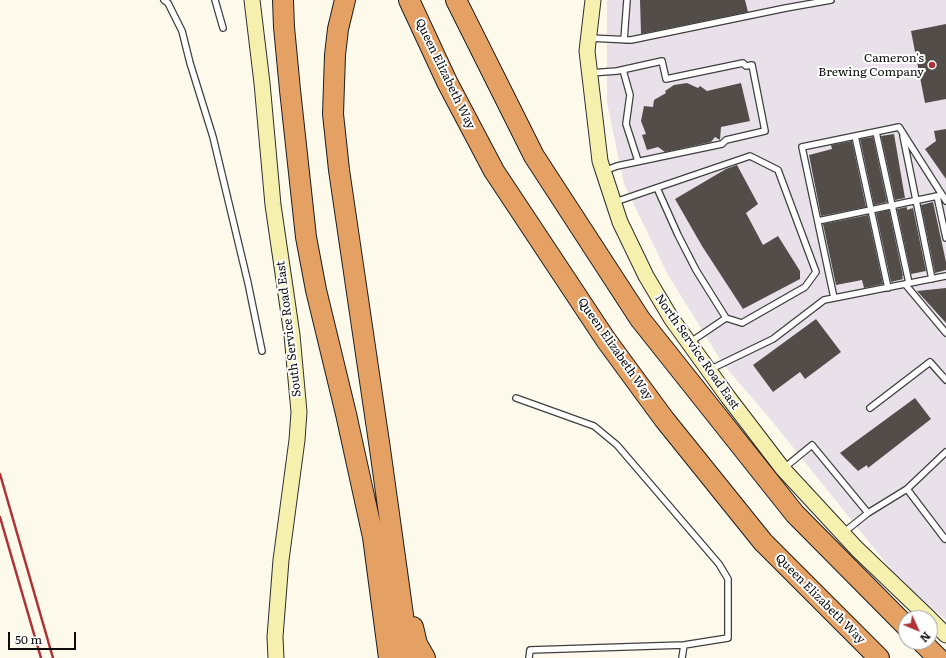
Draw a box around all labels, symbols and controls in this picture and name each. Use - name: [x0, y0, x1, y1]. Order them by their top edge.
- street label: Queen Elizabeth Way: [412, 16, 478, 132]
- place label: Cameron's Brewing Company: [818, 51, 924, 79]
- marker: Cameron's Brewing Company: [927, 60, 937, 70]
- street label: South Service Road East: [274, 260, 304, 398]
- street label: North Service Road East: [652, 292, 742, 412]
- street label: Queen Elizabeth Way: [574, 295, 656, 403]
- street label: Queen Elizabeth Way: [772, 551, 868, 647]
- north arrow: [898, 610, 938, 650]
- scale bar: [10, 624, 78, 650]
- text: N: [917, 629, 935, 647]
- text: 50 m: [15, 630, 42, 648]

